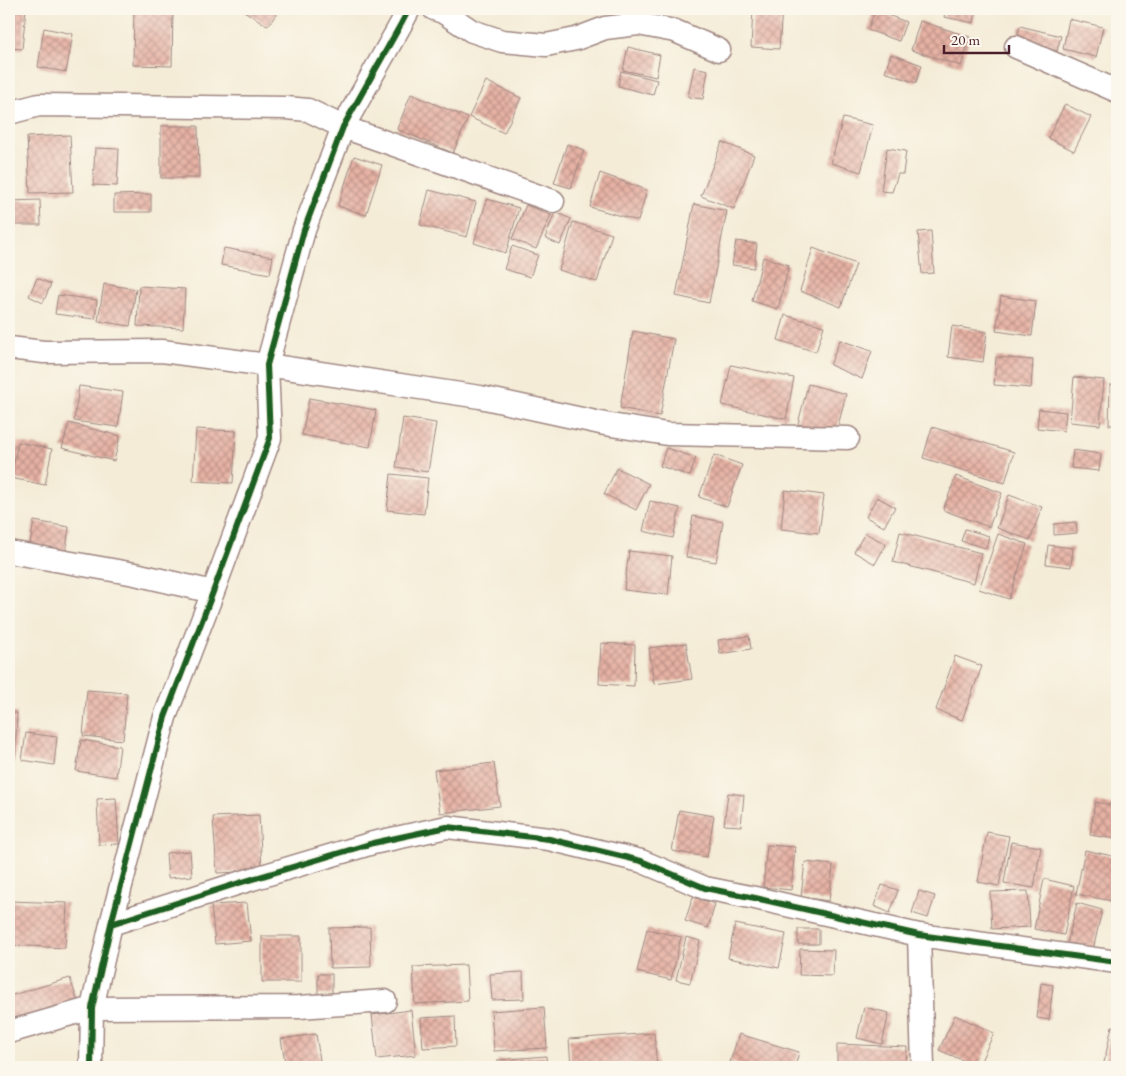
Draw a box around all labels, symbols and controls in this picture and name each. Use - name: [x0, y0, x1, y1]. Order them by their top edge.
- scale bar: [944, 22, 1008, 54]
- text: 20 m: [951, 30, 980, 49]

